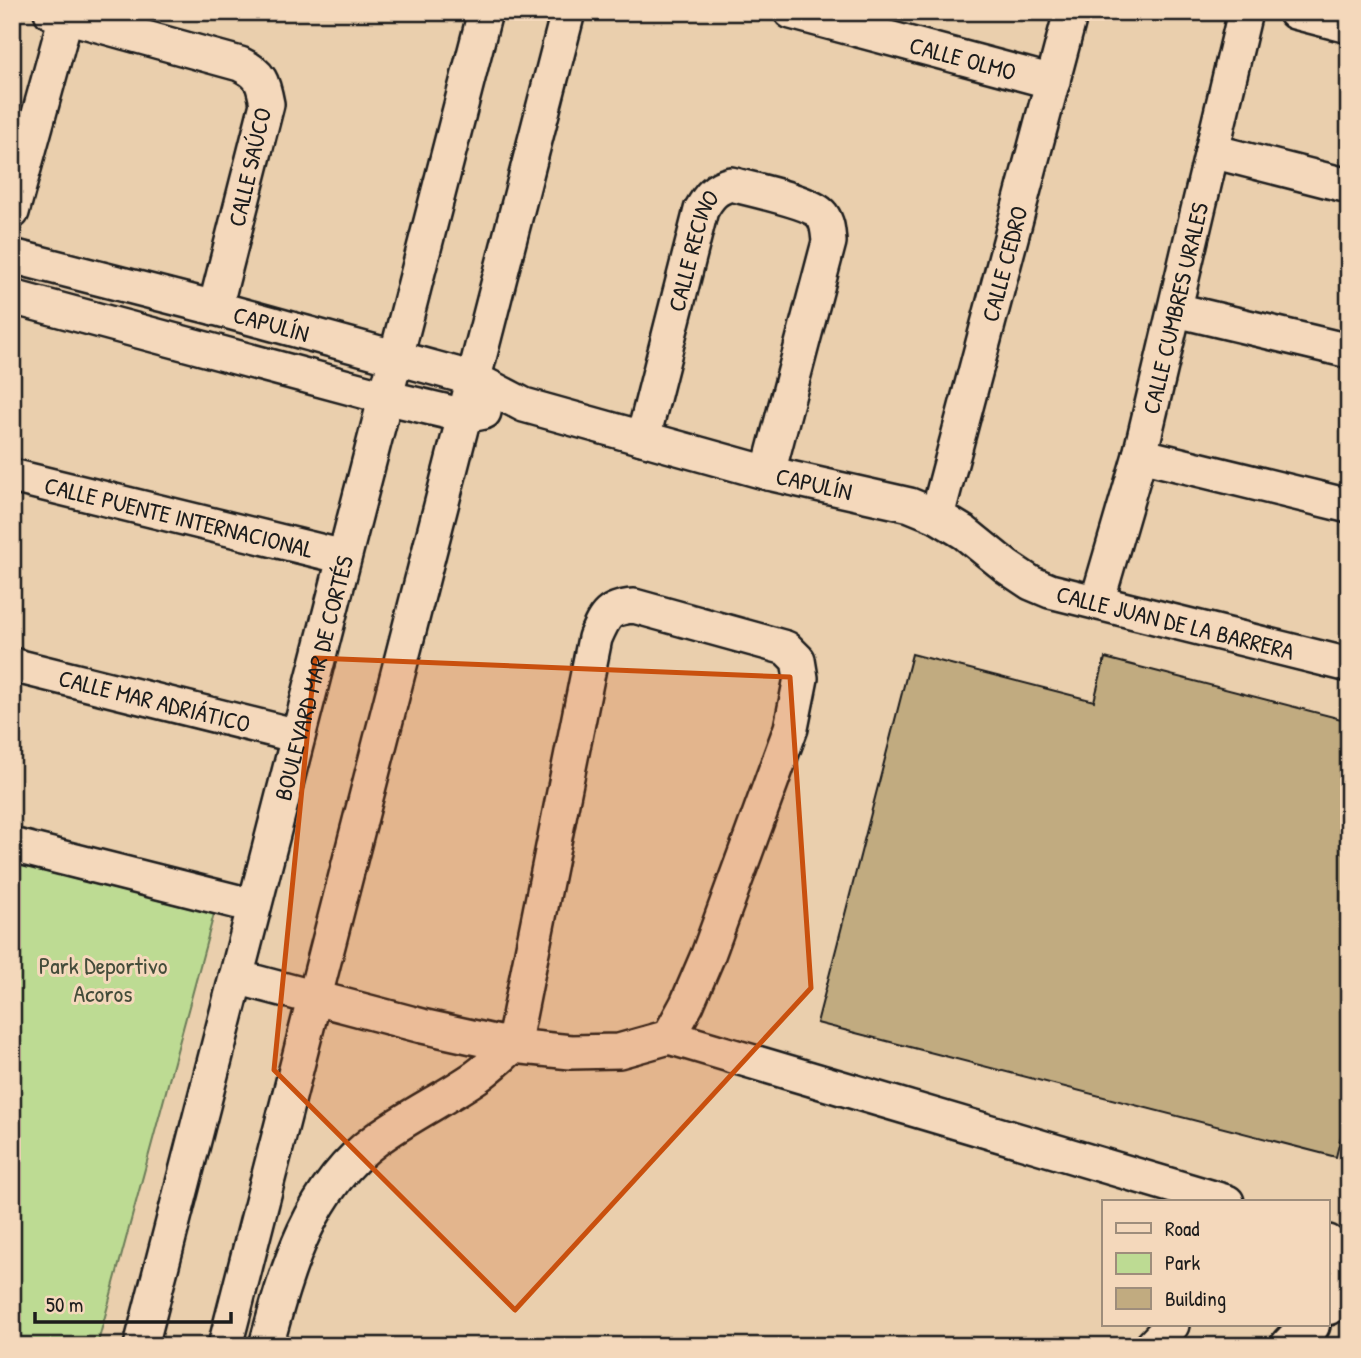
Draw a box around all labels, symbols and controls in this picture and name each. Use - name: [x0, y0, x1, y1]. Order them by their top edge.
- street label: CALLE OLMO: [906, 28, 1020, 87]
- street label: CALLE SAÚCO: [220, 104, 278, 230]
- street label: CALLE RECINO: [660, 182, 726, 315]
- street label: CALLE CUMBRES URALES: [1134, 199, 1215, 417]
- street label: CALLE CEDRO: [973, 202, 1035, 325]
- street label: CAPULÍN: [230, 298, 313, 349]
- street label: CAPULÍN: [773, 459, 855, 507]
- street label: CALLE PUENTE INTERNACIONAL: [41, 469, 317, 565]
- street label: BOULEVARD MAR DE CORTÉS: [266, 552, 360, 804]
- street label: CALLE JUAN DE LA BARRERA: [1053, 577, 1298, 667]
- street label: CALLE MAR ADRIÁTICO: [56, 661, 254, 740]
- park label: Park Deportivo Acoros: [39, 949, 168, 1009]
- legend: [1102, 1200, 1330, 1326]
- text: Road: [1165, 1214, 1199, 1243]
- text: Park: [1165, 1248, 1200, 1277]
- scale bar: [35, 1281, 231, 1325]
- text: Building: [1165, 1284, 1226, 1313]
- text: 50 m: [46, 1290, 83, 1319]

